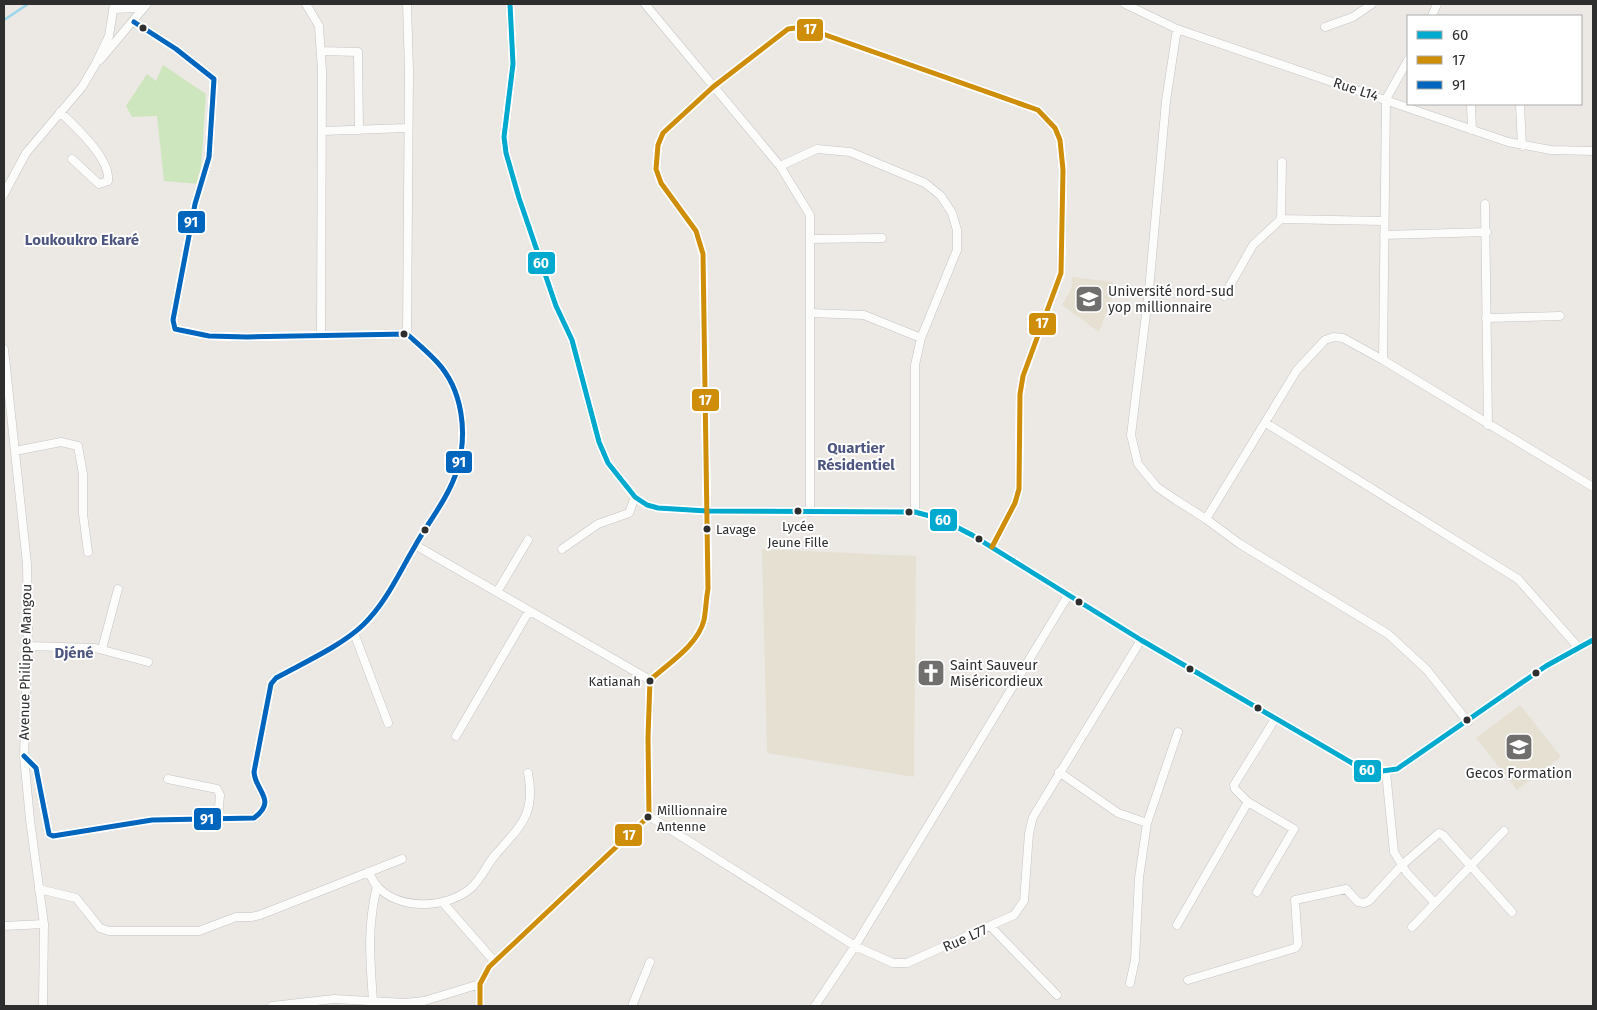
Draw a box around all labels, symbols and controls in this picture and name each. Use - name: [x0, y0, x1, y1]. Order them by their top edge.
- legend: [1407, 15, 1582, 105]
- line badge: 17: [796, 18, 824, 42]
- text: 17: [803, 21, 817, 38]
- unlabelled marker: [138, 23, 148, 33]
- text: 60: [1452, 26, 1468, 44]
- text: 17: [1452, 51, 1465, 69]
- street label: Rue L14: [1331, 74, 1381, 105]
- text: 91: [1452, 76, 1466, 94]
- line badge: 91: [177, 210, 206, 234]
- text: 91: [184, 214, 198, 231]
- district label: Loukoukro Ekaré: [25, 231, 139, 249]
- line badge: 60: [527, 251, 556, 275]
- text: 60: [533, 255, 549, 272]
- place label: Université nord-sud yop millionnaire: [1108, 283, 1234, 316]
- school or university icon: Université nord-sud yop millionnaire: [1074, 284, 1104, 314]
- line badge: 17: [1028, 312, 1057, 336]
- text: 17: [1035, 315, 1049, 332]
- unlabelled marker: [399, 329, 409, 339]
- line badge: 17: [691, 388, 720, 412]
- text: 17: [698, 392, 712, 409]
- district label: Quartier Résidentiel: [817, 439, 895, 474]
- line badge: 91: [445, 450, 473, 474]
- text: 91: [452, 454, 466, 471]
- marker: Lycée Jeune Fille: [793, 506, 803, 516]
- unlabelled marker: [904, 507, 914, 517]
- line badge: 60: [929, 508, 958, 532]
- text: 60: [935, 512, 951, 529]
- place label: Lycée Jeune Fille: [768, 519, 829, 550]
- place label: Lavage: [716, 522, 756, 537]
- marker: Lavage: [702, 524, 712, 534]
- unlabelled marker: [420, 525, 430, 535]
- unlabelled marker: [974, 534, 984, 544]
- street label: Avenue Philippe Mangou: [16, 584, 35, 740]
- unlabelled marker: [1074, 597, 1084, 607]
- district label: Djéné: [54, 644, 94, 662]
- place label: Saint Sauveur Miséricordieux: [950, 657, 1043, 690]
- church icon: Saint Sauveur Miséricordieux: [916, 658, 946, 688]
- unlabelled marker: [1185, 664, 1195, 674]
- unlabelled marker: [1531, 668, 1541, 678]
- place label: Katianah: [589, 674, 641, 689]
- marker: Katianah: [645, 676, 655, 686]
- unlabelled marker: [1253, 703, 1263, 713]
- unlabelled marker: [1462, 715, 1472, 725]
- school or university icon: Gecos Formation: [1504, 732, 1534, 762]
- line badge: 60: [1353, 759, 1382, 783]
- text: 60: [1359, 762, 1375, 779]
- place label: Gecos Formation: [1466, 765, 1572, 782]
- place label: Millionnaire Antenne: [657, 803, 727, 834]
- line badge: 91: [193, 807, 222, 831]
- text: 91: [200, 811, 214, 828]
- marker: Millionnaire Antenne: [643, 812, 653, 822]
- line badge: 17: [614, 823, 643, 847]
- text: 17: [622, 827, 636, 844]
- street label: Rue L77: [940, 921, 990, 956]

